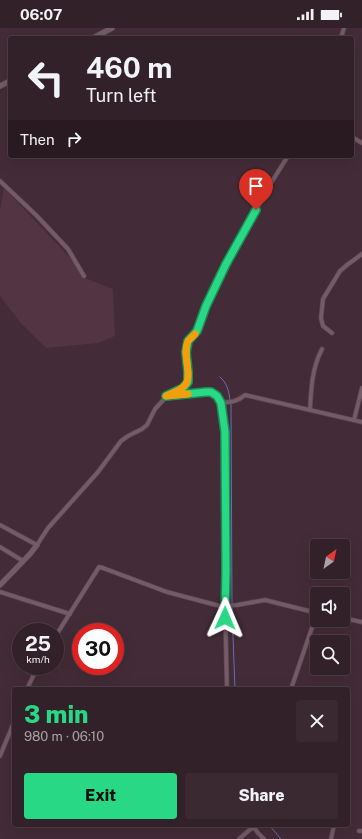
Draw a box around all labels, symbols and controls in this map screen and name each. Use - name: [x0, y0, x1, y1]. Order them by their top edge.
- text: 06:07: [20, 6, 62, 23]
- text: 460 m: [86, 51, 172, 84]
- icon: left: [20, 52, 72, 104]
- text: Turn left: [86, 85, 156, 106]
- icon: right: [63, 128, 85, 150]
- text: Then: [20, 131, 55, 148]
- pin: [239, 169, 273, 210]
- icon: arrive: [245, 175, 267, 197]
- north arrow: [310, 539, 350, 579]
- map controls: [310, 539, 350, 675]
- button: sound: [310, 587, 350, 627]
- position arrow: [204, 597, 246, 639]
- speed limit sign: 30: [72, 623, 124, 675]
- text: 25: [25, 632, 51, 656]
- button: search: [310, 635, 350, 675]
- text: km/h: [26, 653, 50, 665]
- text: 3 min: [24, 700, 88, 728]
- button: close: [296, 700, 338, 742]
- text: 980 m · 06:10: [24, 729, 104, 744]
- button: Exit: [24, 773, 177, 819]
- button: Share: [185, 773, 338, 819]

